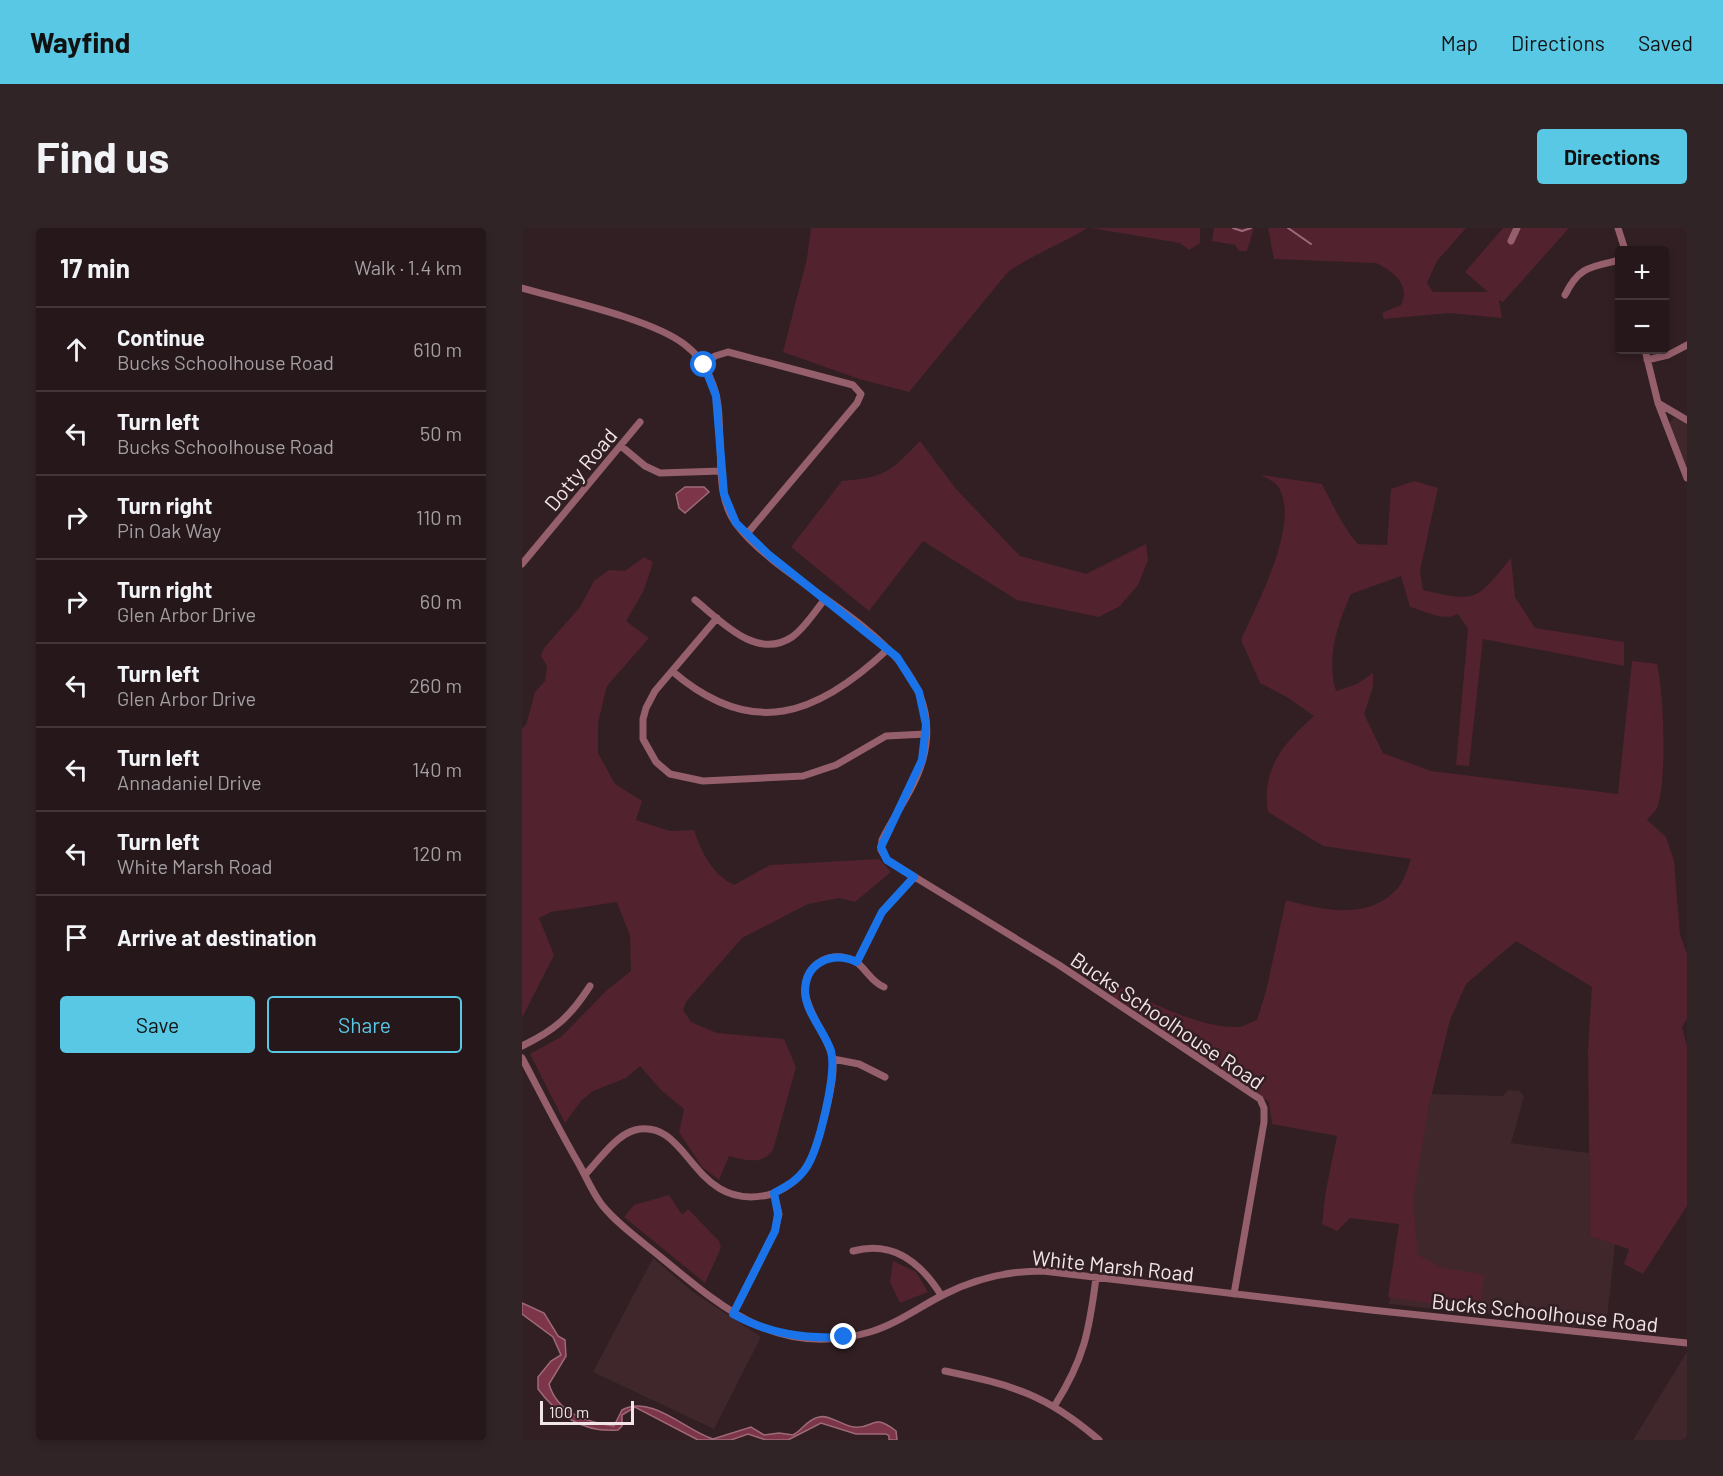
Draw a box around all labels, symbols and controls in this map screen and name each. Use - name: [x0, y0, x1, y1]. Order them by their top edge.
- text: Wayfind: [30, 25, 130, 59]
- text: Map: [1441, 30, 1478, 55]
- text: Directions: [1511, 30, 1605, 55]
- text: Saved: [1638, 30, 1693, 55]
- button: Directions: [1537, 129, 1687, 184]
- text: Find us: [36, 131, 169, 181]
- map controls: [1615, 246, 1669, 354]
- button: +: [1615, 246, 1669, 300]
- text: 17 min: [60, 252, 130, 283]
- text: Walk · 1.4 km: [354, 255, 462, 279]
- button: −: [1615, 300, 1669, 354]
- text: Continue: [117, 324, 205, 350]
- icon: ahead: [60, 333, 93, 366]
- text: 610 m: [413, 337, 462, 361]
- text: Bucks Schoolhouse Road: [117, 350, 334, 374]
- route start: [690, 351, 716, 377]
- text: Turn left: [117, 408, 200, 434]
- icon: left: [60, 417, 93, 450]
- text: 50 m: [420, 421, 462, 445]
- street label: Dotty Road: [538, 423, 622, 515]
- text: Bucks Schoolhouse Road: [117, 434, 334, 458]
- text: Turn right: [117, 492, 212, 518]
- icon: right: [60, 501, 93, 534]
- text: 110 m: [416, 505, 462, 529]
- text: Pin Oak Way: [117, 518, 221, 542]
- text: Turn right: [117, 576, 212, 602]
- icon: right: [60, 585, 93, 618]
- text: 60 m: [420, 589, 462, 613]
- text: Glen Arbor Drive: [117, 602, 256, 626]
- text: Turn left: [117, 660, 200, 686]
- icon: left: [60, 669, 93, 702]
- text: 260 m: [409, 673, 462, 697]
- text: Glen Arbor Drive: [117, 686, 256, 710]
- text: Turn left: [117, 744, 200, 770]
- icon: left: [60, 753, 93, 786]
- text: 140 m: [412, 757, 462, 781]
- text: Annadaniel Drive: [117, 770, 262, 794]
- text: Turn left: [117, 828, 200, 854]
- icon: left: [60, 837, 93, 870]
- text: 120 m: [412, 841, 462, 865]
- text: White Marsh Road: [117, 854, 272, 878]
- icon: arrive: [60, 921, 93, 954]
- text: Arrive at destination: [117, 924, 316, 950]
- street label: Bucks Schoolhouse Road: [1067, 946, 1269, 1094]
- button: Save: [60, 996, 255, 1053]
- button: Share: [267, 996, 462, 1053]
- street label: White Marsh Road: [1031, 1244, 1195, 1286]
- street label: Bucks Schoolhouse Road: [1430, 1288, 1660, 1336]
- route end: [830, 1323, 856, 1349]
- scale bar: [540, 1398, 634, 1426]
- text: 100 m: [549, 1402, 589, 1421]

